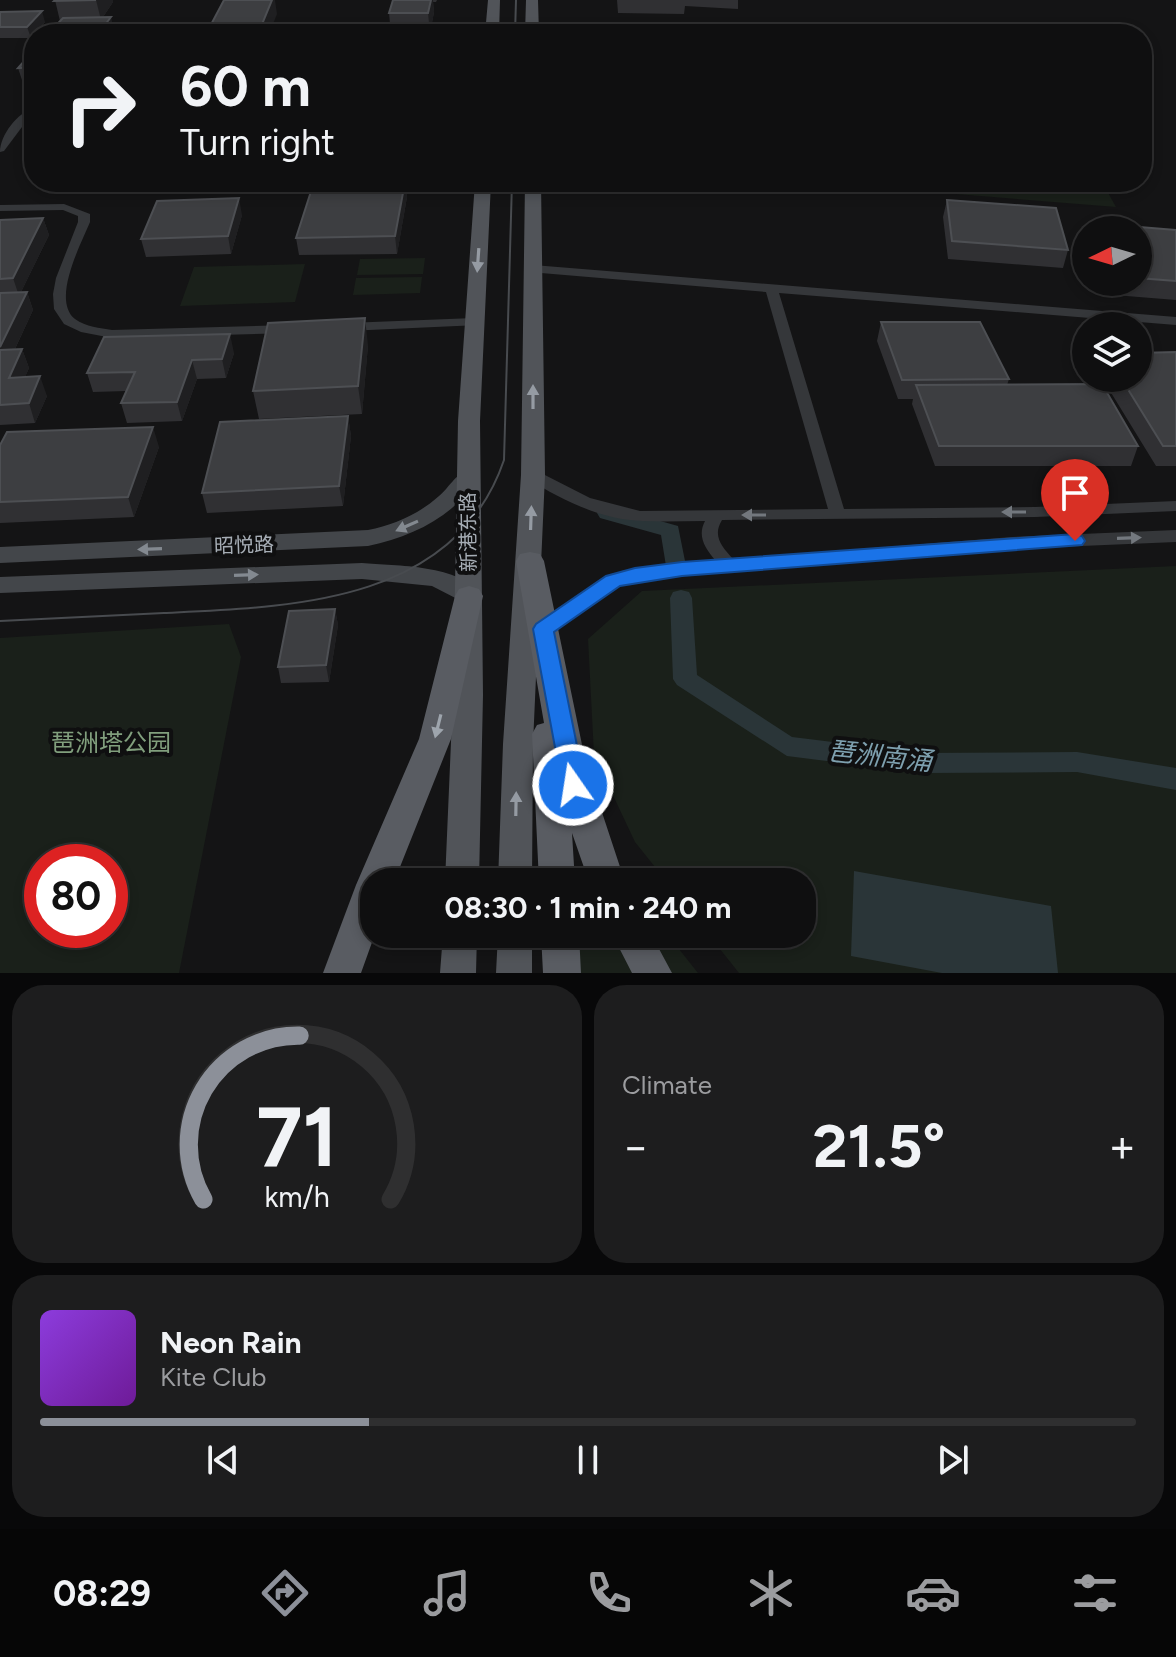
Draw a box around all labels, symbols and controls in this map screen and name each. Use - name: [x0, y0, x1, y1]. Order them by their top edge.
- text: 60 m: [180, 53, 311, 120]
- icon: right: [48, 56, 152, 160]
- text: Turn right: [180, 121, 335, 164]
- north arrow: [1072, 216, 1152, 296]
- map controls: [1072, 216, 1152, 392]
- one-way arrow: [471, 248, 484, 273]
- button: layers: [1072, 312, 1152, 392]
- one-way arrow: [527, 384, 539, 409]
- pin: [1041, 459, 1109, 541]
- icon: arrive: [1053, 471, 1097, 515]
- street label: 新港东路: [455, 492, 481, 572]
- one-way arrow: [525, 505, 538, 530]
- one-way arrow: [1001, 506, 1026, 518]
- one-way arrow: [741, 508, 766, 521]
- one-way arrow: [396, 519, 419, 532]
- street label: 昭悦路: [214, 532, 274, 558]
- one-way arrow: [1117, 532, 1142, 545]
- one-way arrow: [137, 542, 162, 555]
- one-way arrow: [234, 568, 259, 581]
- one-way arrow: [431, 714, 443, 739]
- park label: 琶洲塔公园: [51, 728, 171, 757]
- water label: 琶洲南涌: [827, 735, 936, 778]
- position arrow: [531, 743, 615, 827]
- one-way arrow: [510, 791, 522, 816]
- speed limit sign: 80: [24, 844, 128, 948]
- text: 08:30 · 1 min · 240 m: [444, 889, 732, 926]
- text: Climate: [622, 1069, 712, 1101]
- text: 71: [256, 1087, 338, 1187]
- text: 21.5°: [813, 1110, 945, 1182]
- text: −: [622, 1120, 649, 1173]
- text: +: [1109, 1120, 1136, 1173]
- text: km/h: [264, 1180, 330, 1214]
- text: Neon Rain: [160, 1324, 302, 1361]
- text: Kite Club: [160, 1361, 266, 1393]
- icon: previous: [201, 1438, 245, 1482]
- icon: pause: [566, 1438, 610, 1482]
- icon: next: [931, 1438, 975, 1482]
- icon: directions: [257, 1565, 313, 1621]
- icon: music: [419, 1565, 475, 1621]
- icon: phone: [581, 1565, 637, 1621]
- icon: climate: [743, 1565, 799, 1621]
- icon: car: [905, 1565, 961, 1621]
- icon: filters: [1067, 1565, 1123, 1621]
- text: 08:29: [53, 1572, 151, 1615]

